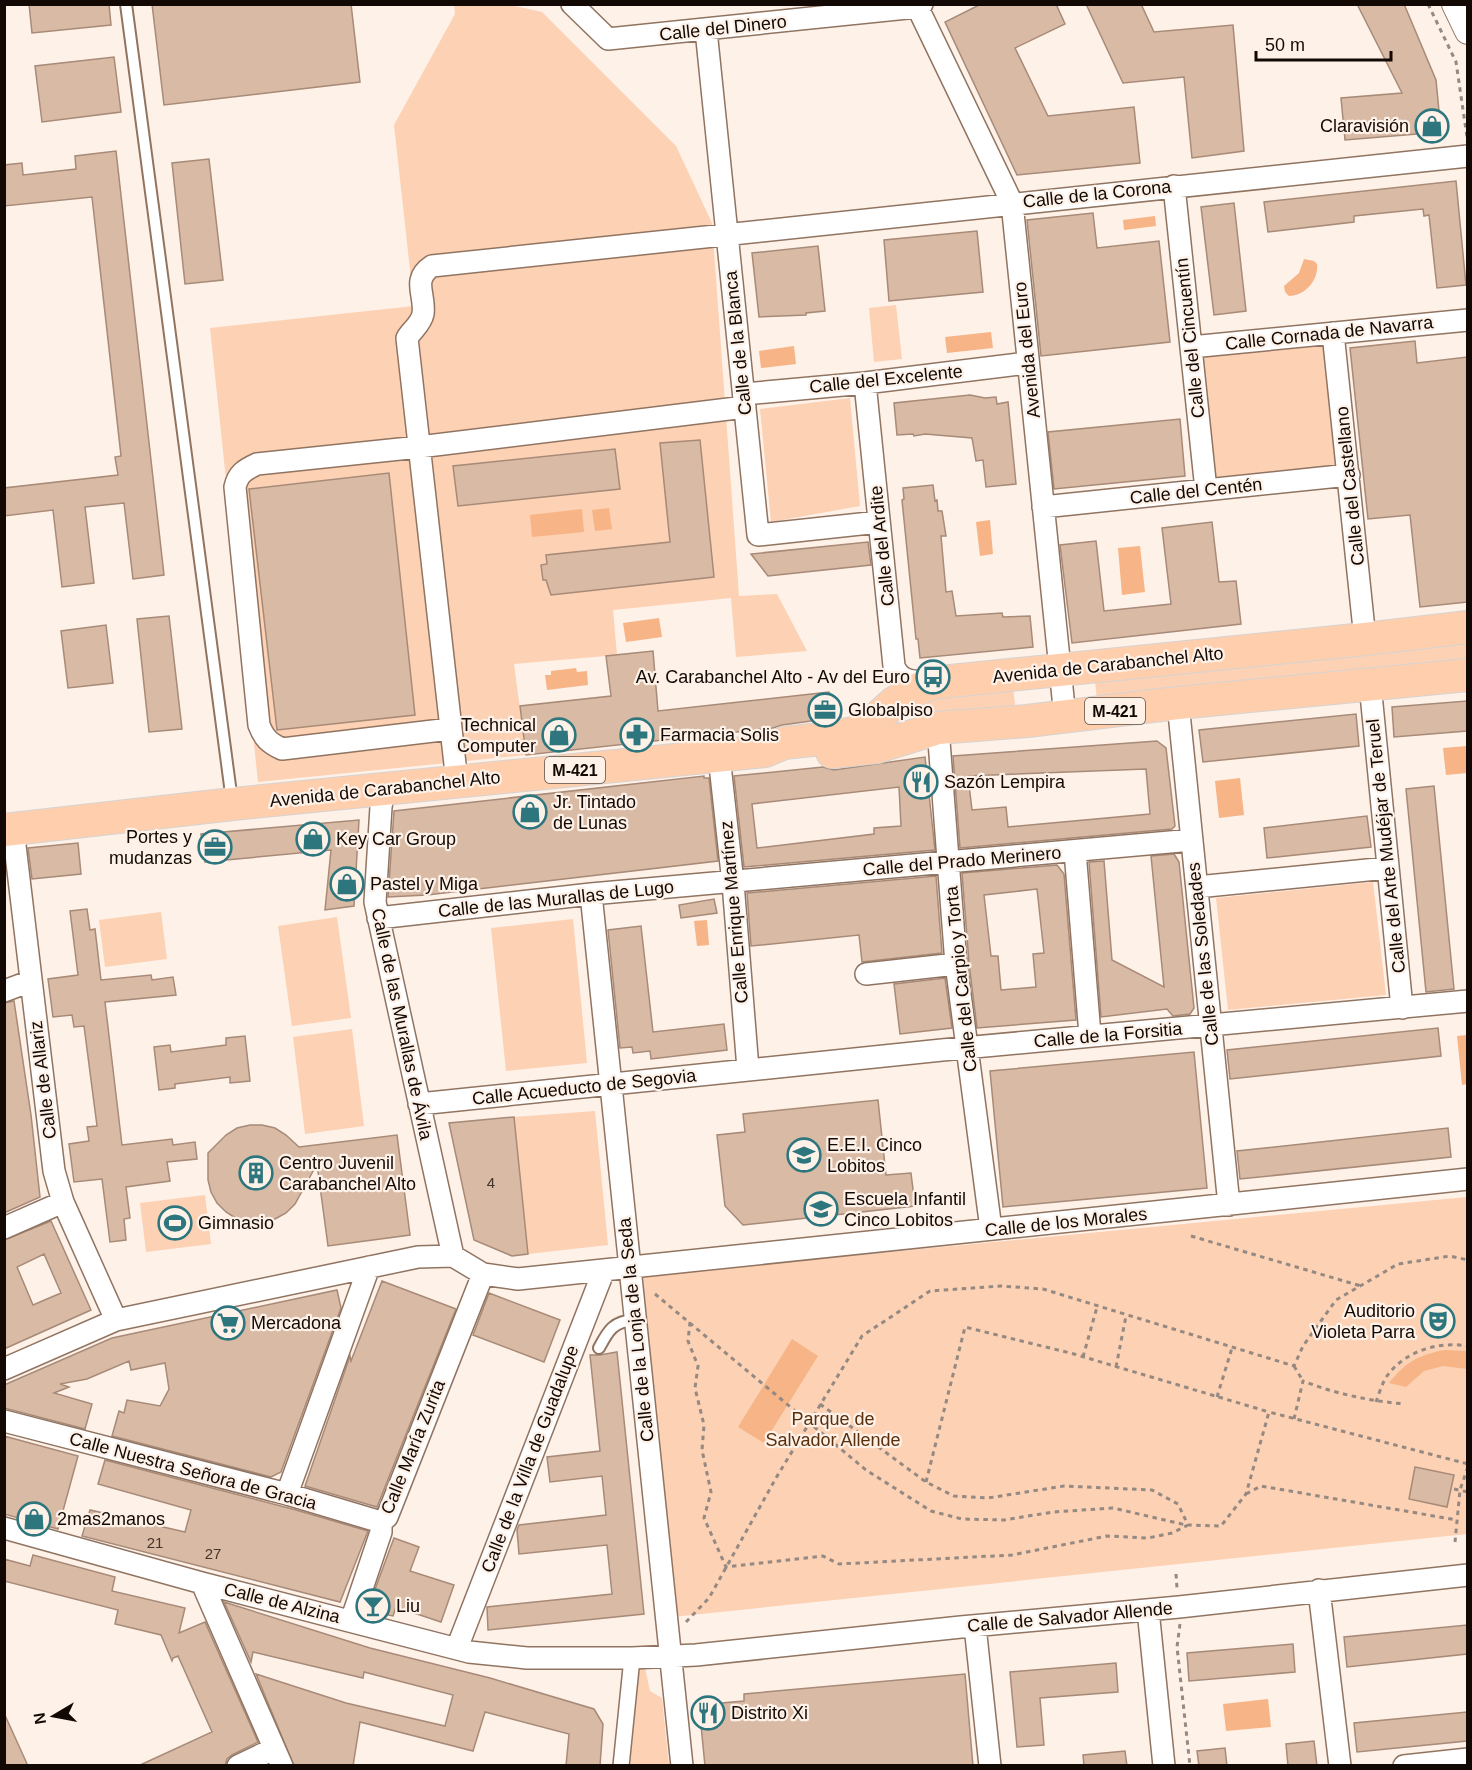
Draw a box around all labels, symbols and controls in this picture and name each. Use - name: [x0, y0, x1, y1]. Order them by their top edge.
- street label: Calle del Dinero: [658, 11, 788, 45]
- scale bar: [1256, 24, 1391, 62]
- text: 50 m: [1265, 35, 1305, 55]
- shop icon: Claravisión: [1414, 108, 1450, 144]
- place label: Claravisión: [1320, 116, 1409, 136]
- street label: Calle de la Corona: [1022, 176, 1173, 212]
- street label: Calle del Cincuentín: [1172, 257, 1208, 419]
- street label: Calle de la Blanca: [720, 269, 756, 416]
- street label: Avenida del Euro: [1010, 281, 1044, 419]
- street label: Calle Cornada de Navarra: [1224, 312, 1435, 354]
- street label: Calle del Excelente: [808, 361, 964, 397]
- street label: Calle del Castellano: [1332, 405, 1368, 567]
- street label: Calle del Centén: [1129, 474, 1263, 508]
- street label: Calle del Ardite: [866, 485, 898, 607]
- street label: Avenida de Carabanchel Alto: [992, 643, 1224, 687]
- bus stop icon: Av. Carabanchel Alto - Av del Euro: [915, 659, 951, 695]
- place label: Av. Carabanchel Alto - Av del Euro: [636, 667, 910, 687]
- office icon: Globalpiso: [807, 692, 843, 728]
- road number: M-421: [1085, 698, 1145, 724]
- place label: Globalpiso: [848, 700, 933, 720]
- place label: Technical Computer: [457, 715, 536, 756]
- shop icon: Technical Computer: [541, 717, 577, 753]
- pharmacy icon: Farmacia Solis: [619, 717, 655, 753]
- street label: Calle del Arte Mudéjar de Teruel: [1363, 718, 1409, 974]
- place label: Farmacia Solis: [660, 725, 779, 745]
- road number: M-421: [545, 757, 605, 783]
- restaurant icon: Sazón Lempira: [903, 764, 939, 800]
- street label: Avenida de Carabanchel Alto: [269, 767, 501, 811]
- place label: Sazón Lempira: [944, 772, 1066, 792]
- place label: Jr. Tintado de Lunas: [553, 792, 636, 833]
- shop icon: Jr. Tintado de Lunas: [512, 794, 548, 830]
- street label: Calle Enrique Martínez: [716, 820, 752, 1004]
- shop icon: Key Car Group: [295, 821, 331, 857]
- place label: Portes y mudanzas: [109, 827, 192, 868]
- office icon: Portes y mudanzas: [197, 829, 233, 865]
- place label: Key Car Group: [336, 829, 456, 849]
- street label: Calle del Prado Merinero: [862, 842, 1062, 880]
- street label: Calle de las Soledades: [1183, 861, 1223, 1047]
- shop icon: Pastel y Miga: [329, 866, 365, 902]
- place label: Pastel y Miga: [370, 874, 479, 894]
- street label: Calle de las Murallas de Lugo: [437, 877, 675, 921]
- street label: Calle del Carpio y Torta: [941, 884, 981, 1073]
- street label: Calle de las Murallas de Ávila: [368, 906, 437, 1143]
- street label: Calle de la Forsitia: [1033, 1018, 1184, 1051]
- street label: Calle de Allariz: [26, 1020, 60, 1140]
- street label: Calle Acueducto de Segovia: [471, 1065, 698, 1109]
- place label: E.E.I. Cinco Lobitos: [827, 1135, 922, 1176]
- school or university icon: E.E.I. Cinco Lobitos: [786, 1137, 822, 1173]
- place label: Centro Juvenil Carabanchel Alto: [279, 1153, 416, 1194]
- building icon: Centro Juvenil Carabanchel Alto: [238, 1155, 274, 1191]
- house number: 4: [487, 1174, 495, 1191]
- place label: Escuela Infantil Cinco Lobitos: [844, 1189, 966, 1230]
- school or university icon: Escuela Infantil Cinco Lobitos: [803, 1191, 839, 1227]
- street label: Calle de los Morales: [984, 1204, 1148, 1240]
- sports icon: Gimnasio: [157, 1205, 193, 1241]
- place label: Gimnasio: [198, 1213, 274, 1233]
- street label: Calle de la Lonja de la Seda: [614, 1216, 658, 1443]
- place label: Auditorio Violeta Parra: [1311, 1301, 1416, 1342]
- theatre icon: Auditorio Violeta Parra: [1420, 1303, 1456, 1339]
- supermarket icon: Mercadona: [210, 1305, 246, 1341]
- place label: Mercadona: [251, 1313, 342, 1333]
- street label: Calle de la Villa de Guadalupe: [477, 1343, 583, 1575]
- street label: Calle María Zurita: [377, 1376, 449, 1517]
- park label: Parque de Salvador Allende: [765, 1409, 901, 1450]
- street label: Calle Nuestra Señora de Gracia: [67, 1428, 320, 1514]
- shop icon: 2mas2manos: [16, 1501, 52, 1537]
- place label: 2mas2manos: [57, 1509, 165, 1529]
- house number: 21: [147, 1534, 163, 1551]
- house number: 27: [205, 1545, 221, 1562]
- street label: Calle de Alzina: [222, 1579, 343, 1627]
- bar icon: Liu: [355, 1588, 391, 1624]
- place label: Liu: [396, 1596, 420, 1616]
- street label: Calle de Salvador Allende: [966, 1598, 1174, 1636]
- north arrow: [24, 1686, 84, 1746]
- restaurant icon: Distrito Xi: [690, 1695, 726, 1731]
- place label: Distrito Xi: [731, 1703, 808, 1723]
- text: N: [30, 1711, 49, 1726]

